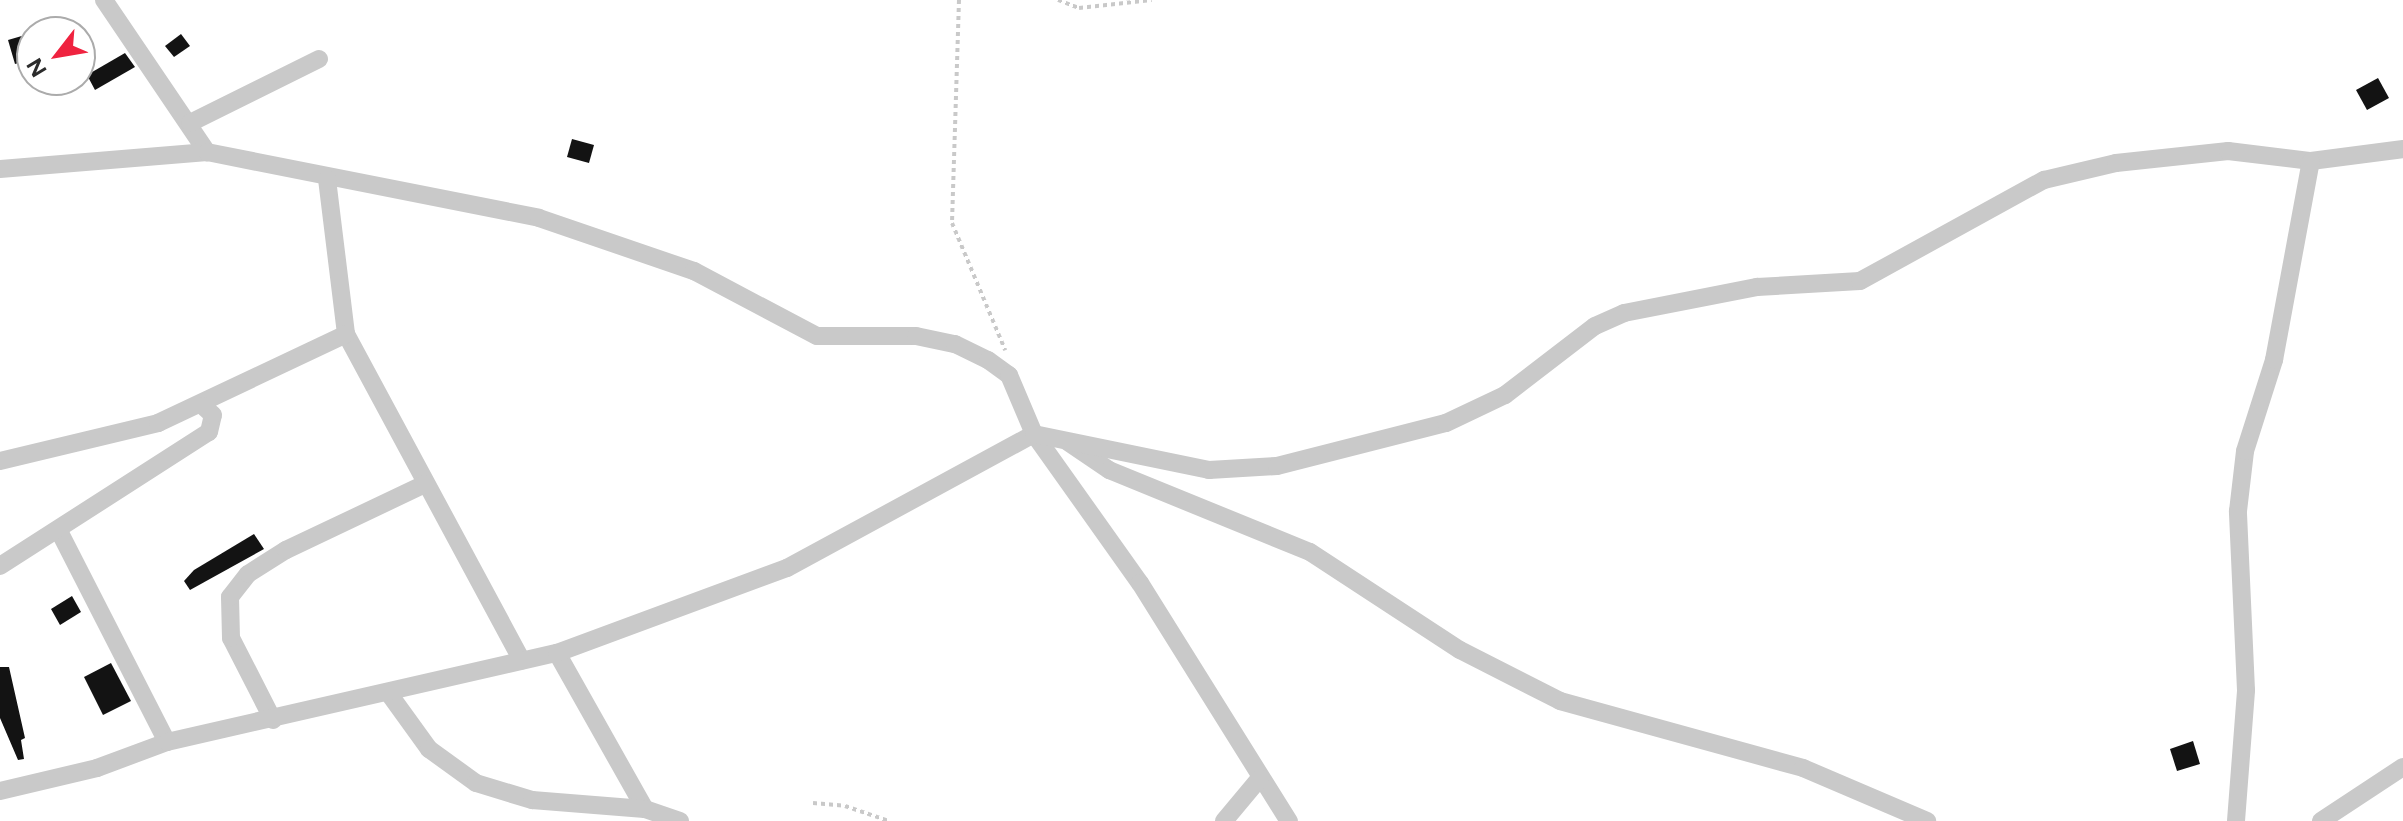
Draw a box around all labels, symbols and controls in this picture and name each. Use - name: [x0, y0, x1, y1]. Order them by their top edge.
- north arrow: [16, 16, 96, 96]
- text: N: [21, 53, 53, 82]

